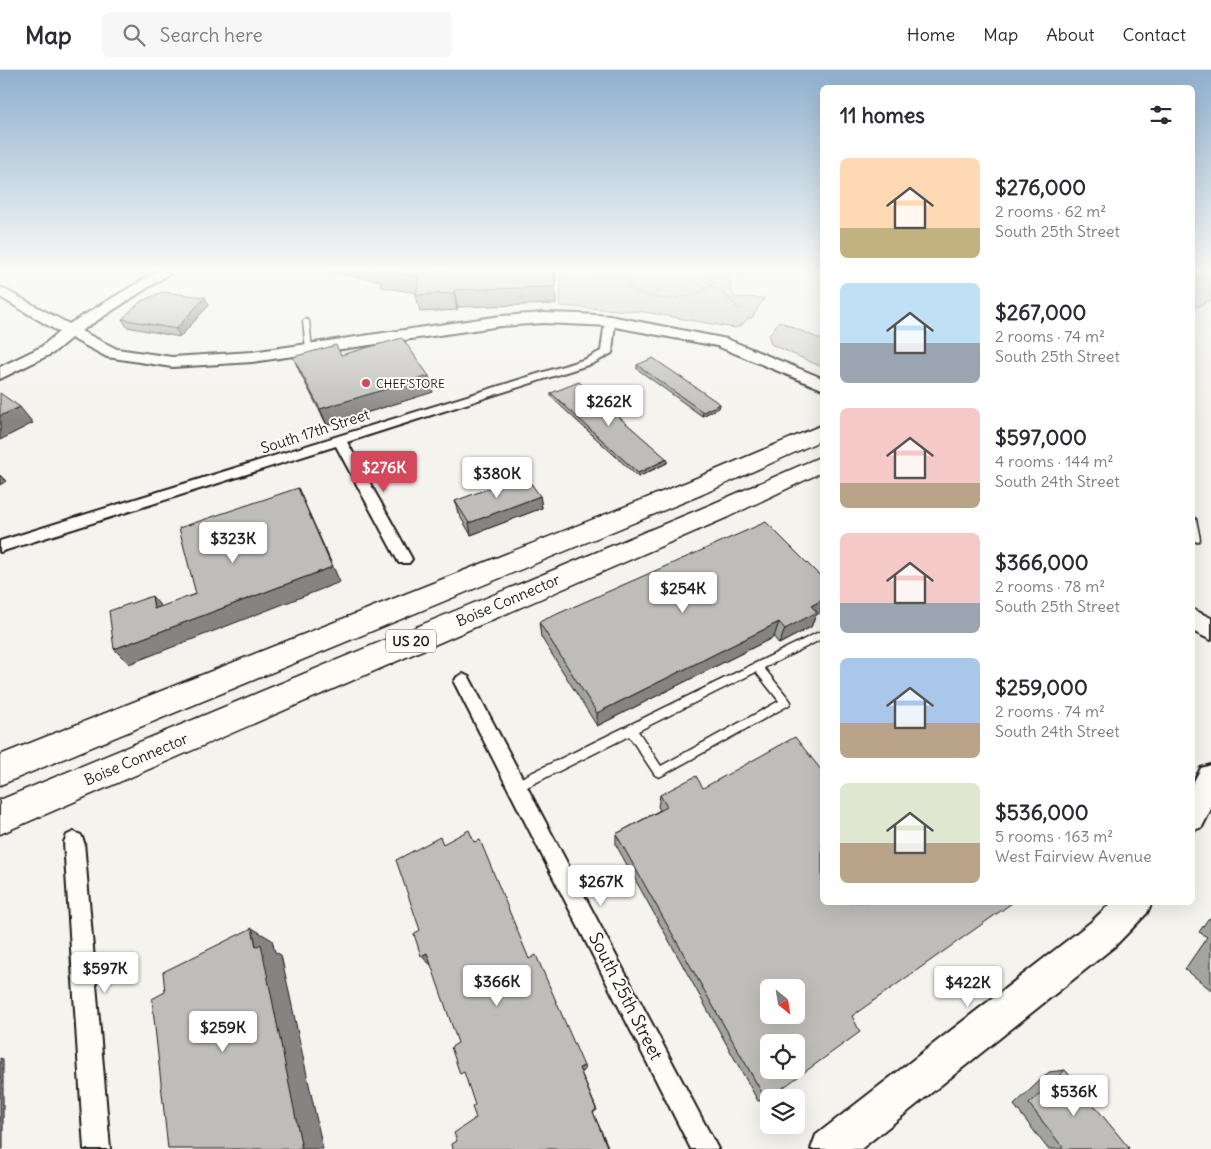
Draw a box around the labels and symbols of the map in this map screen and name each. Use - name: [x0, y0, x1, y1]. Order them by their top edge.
- place label: CHEF'STORE: [376, 376, 445, 391]
- marker: CHEF'STORE: [360, 377, 372, 389]
- pin: $262K: [574, 384, 644, 427]
- street label: South 17th Street: [258, 404, 372, 458]
- pin: $276K: [349, 450, 419, 493]
- pin: $380K: [462, 456, 532, 499]
- pin: $323K: [198, 522, 268, 564]
- street label: Boise Connector: [453, 570, 563, 630]
- pin: $254K: [648, 572, 718, 614]
- road number: US 20: [386, 630, 436, 652]
- street label: Boise Connector: [81, 729, 191, 789]
- pin: $267K: [566, 864, 636, 907]
- street label: South 25th Street: [584, 928, 668, 1064]
- pin: $597K: [70, 952, 140, 994]
- pin: $366K: [462, 964, 532, 1007]
- pin: $422K: [933, 966, 1003, 1008]
- north arrow: [760, 979, 805, 1024]
- pin: $259K: [188, 1010, 258, 1053]
- pin: $536K: [1039, 1074, 1109, 1117]

